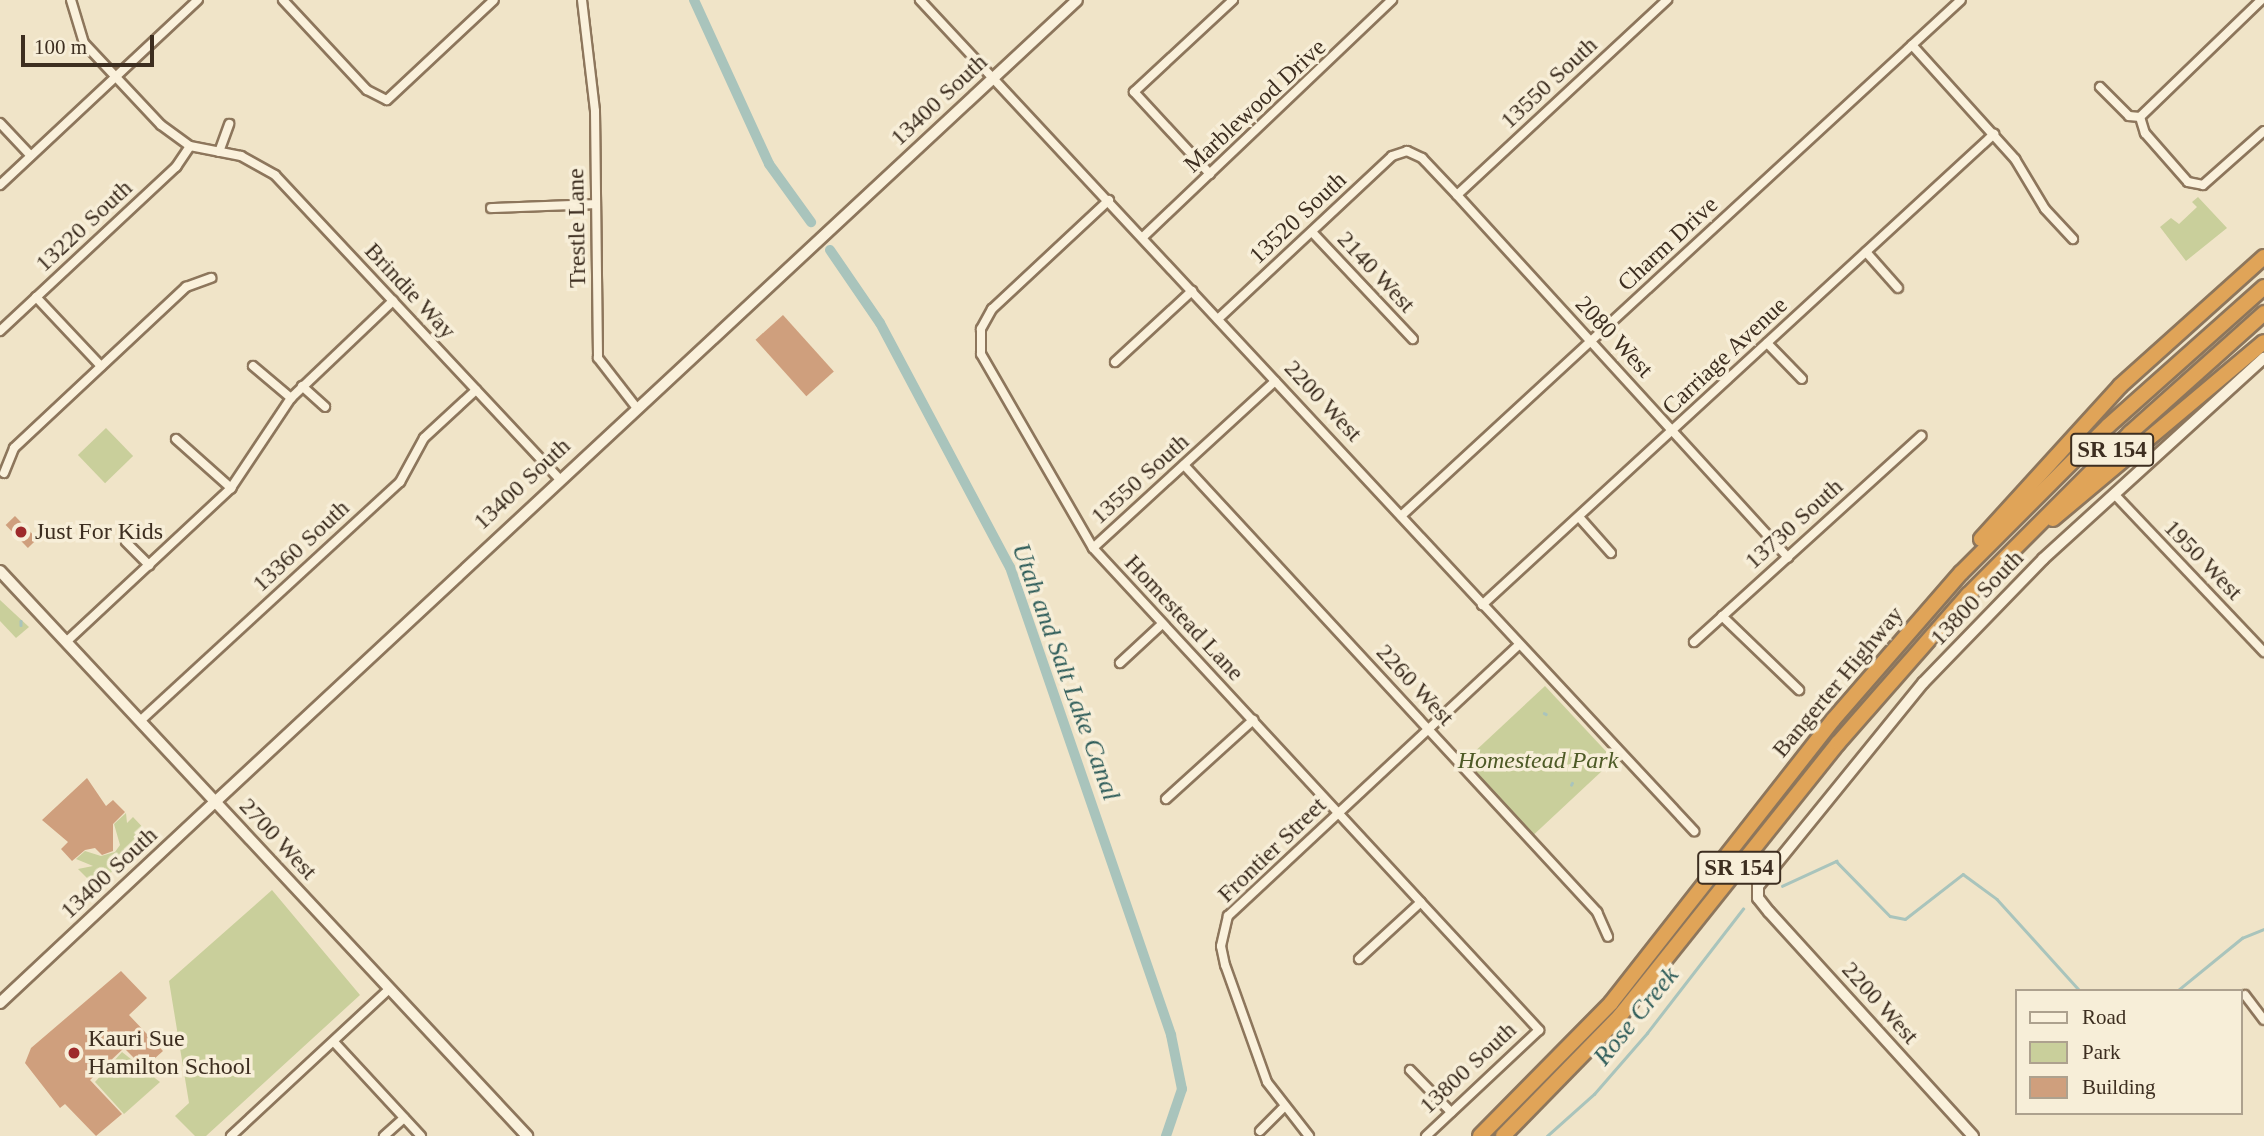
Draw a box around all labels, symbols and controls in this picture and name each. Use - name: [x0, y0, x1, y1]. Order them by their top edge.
- scale bar: [24, 21, 158, 65]
- street label: 13550 South: [1495, 31, 1603, 135]
- street label: Marblewood Drive: [1178, 33, 1332, 179]
- text: 100 m: [34, 35, 87, 59]
- street label: 13400 South: [885, 48, 993, 152]
- street label: 13520 South: [1244, 166, 1352, 270]
- street label: Trestle Lane: [562, 168, 592, 288]
- street label: 13220 South: [30, 174, 138, 278]
- street label: Charm Drive: [1612, 191, 1724, 297]
- street label: 2140 West: [1331, 225, 1421, 319]
- street label: Brindie Way: [358, 237, 462, 345]
- street label: 2080 West: [1569, 290, 1659, 384]
- street label: Carriage Avenue: [1656, 290, 1794, 422]
- street label: 2200 West: [1278, 354, 1368, 448]
- street label: 13550 South: [1085, 427, 1195, 531]
- road number: SR 154: [2070, 431, 2154, 470]
- street label: 13400 South: [468, 432, 576, 536]
- street label: 13730 South: [1739, 472, 1849, 576]
- street label: 13360 South: [247, 494, 355, 598]
- street label: 1950 West: [2157, 514, 2249, 606]
- place label: Just For Kids: [35, 518, 163, 546]
- marker: Just For Kids: [13, 524, 29, 540]
- water label: Utah and Salt Lake Canal: [1005, 539, 1127, 805]
- street label: 13800 South: [1924, 544, 2030, 652]
- street label: Homestead Lane: [1118, 549, 1250, 687]
- street label: Bangerter Highway: [1766, 601, 1910, 763]
- street label: 2260 West: [1370, 638, 1460, 732]
- park label: Homestead Park: [1458, 747, 1618, 775]
- street label: Frontier Street: [1212, 791, 1332, 909]
- street label: 2700 West: [233, 792, 323, 886]
- street label: 13400 South: [55, 821, 163, 925]
- road number: SR 154: [1697, 848, 1781, 888]
- street label: 2200 West: [1835, 956, 1925, 1050]
- water label: Rose Creek: [1587, 960, 1685, 1072]
- legend: [2016, 989, 2243, 1115]
- text: Road: [2082, 1005, 2126, 1029]
- street label: 13800 South: [1414, 1016, 1522, 1120]
- place label: Kauri Sue Hamilton School: [88, 1025, 251, 1081]
- text: Park: [2082, 1040, 2121, 1064]
- marker: Kauri Sue Hamilton School: [66, 1045, 82, 1061]
- text: Building: [2082, 1075, 2156, 1099]

